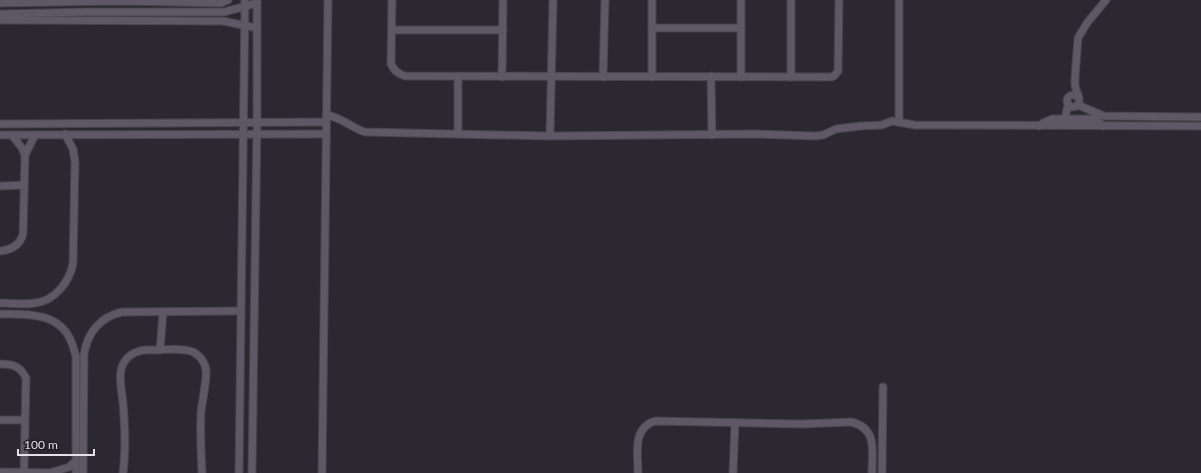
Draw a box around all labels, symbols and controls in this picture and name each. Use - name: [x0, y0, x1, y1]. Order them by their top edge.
- scale bar: [18, 431, 94, 457]
- text: 100 m: [24, 437, 58, 452]

